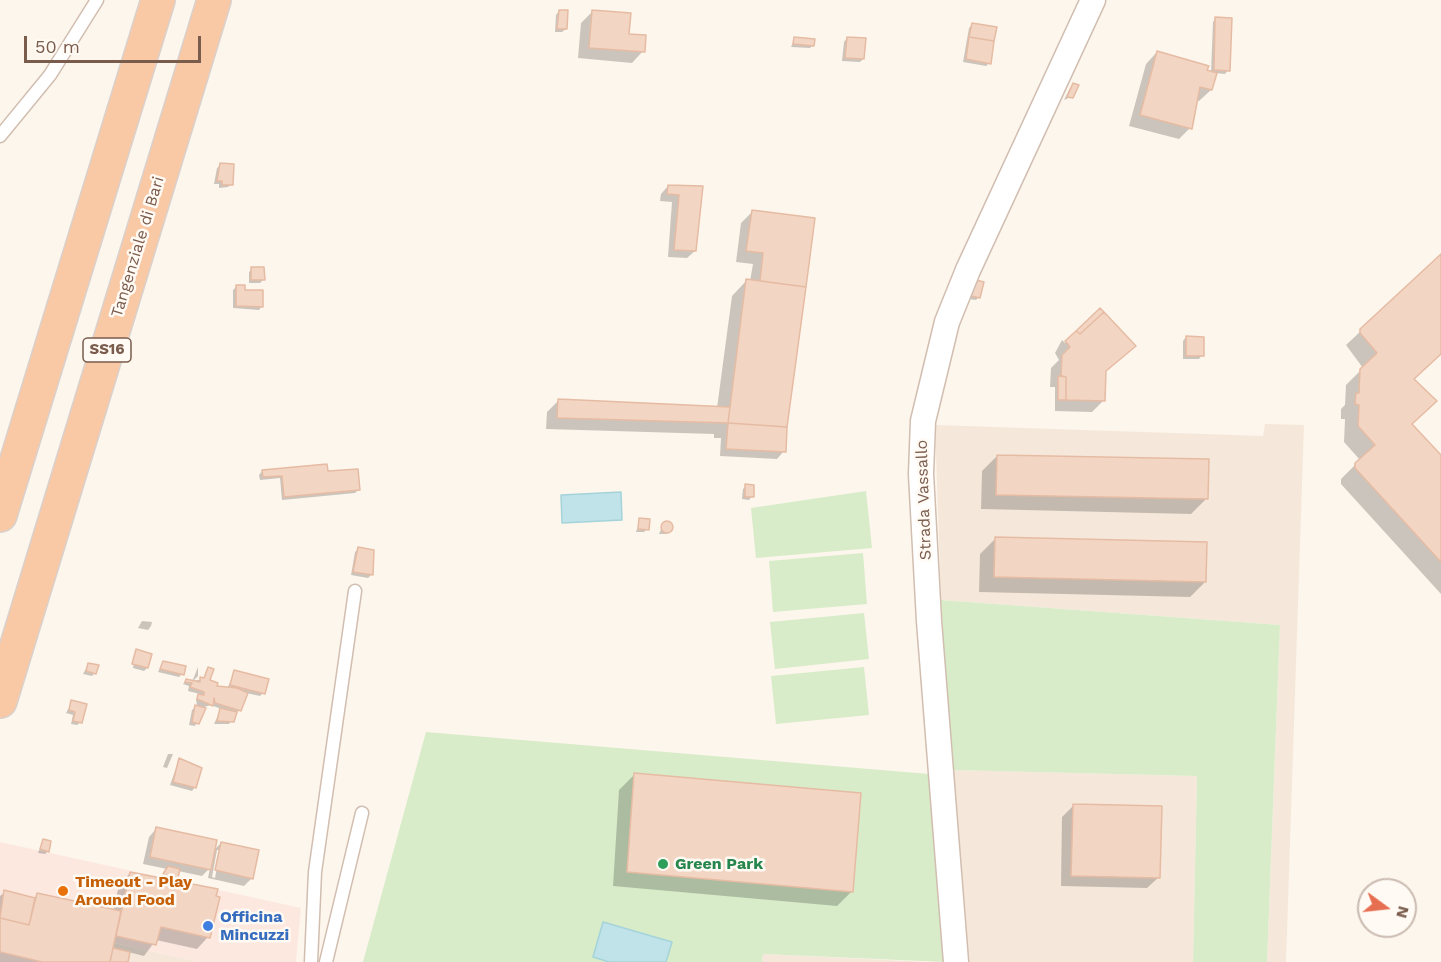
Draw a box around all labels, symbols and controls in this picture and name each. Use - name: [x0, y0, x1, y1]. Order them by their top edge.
- scale bar: [27, 24, 204, 62]
- text: 50 m: [35, 36, 80, 57]
- street label: Tangenziale di Bari: [107, 174, 169, 320]
- road number: SS16: [83, 338, 131, 362]
- street label: Strada Vassallo: [912, 439, 936, 561]
- place label: Green Park: [675, 854, 763, 874]
- marker: Green Park: [656, 857, 670, 871]
- place label: Timeout - Play Around Food: [75, 872, 192, 910]
- north arrow: [1357, 878, 1417, 938]
- marker: Timeout - Play Around Food: [56, 884, 70, 898]
- text: N: [1392, 904, 1414, 920]
- place label: Officina Mincuzzi: [220, 907, 289, 945]
- marker: Officina Mincuzzi: [201, 919, 215, 933]

